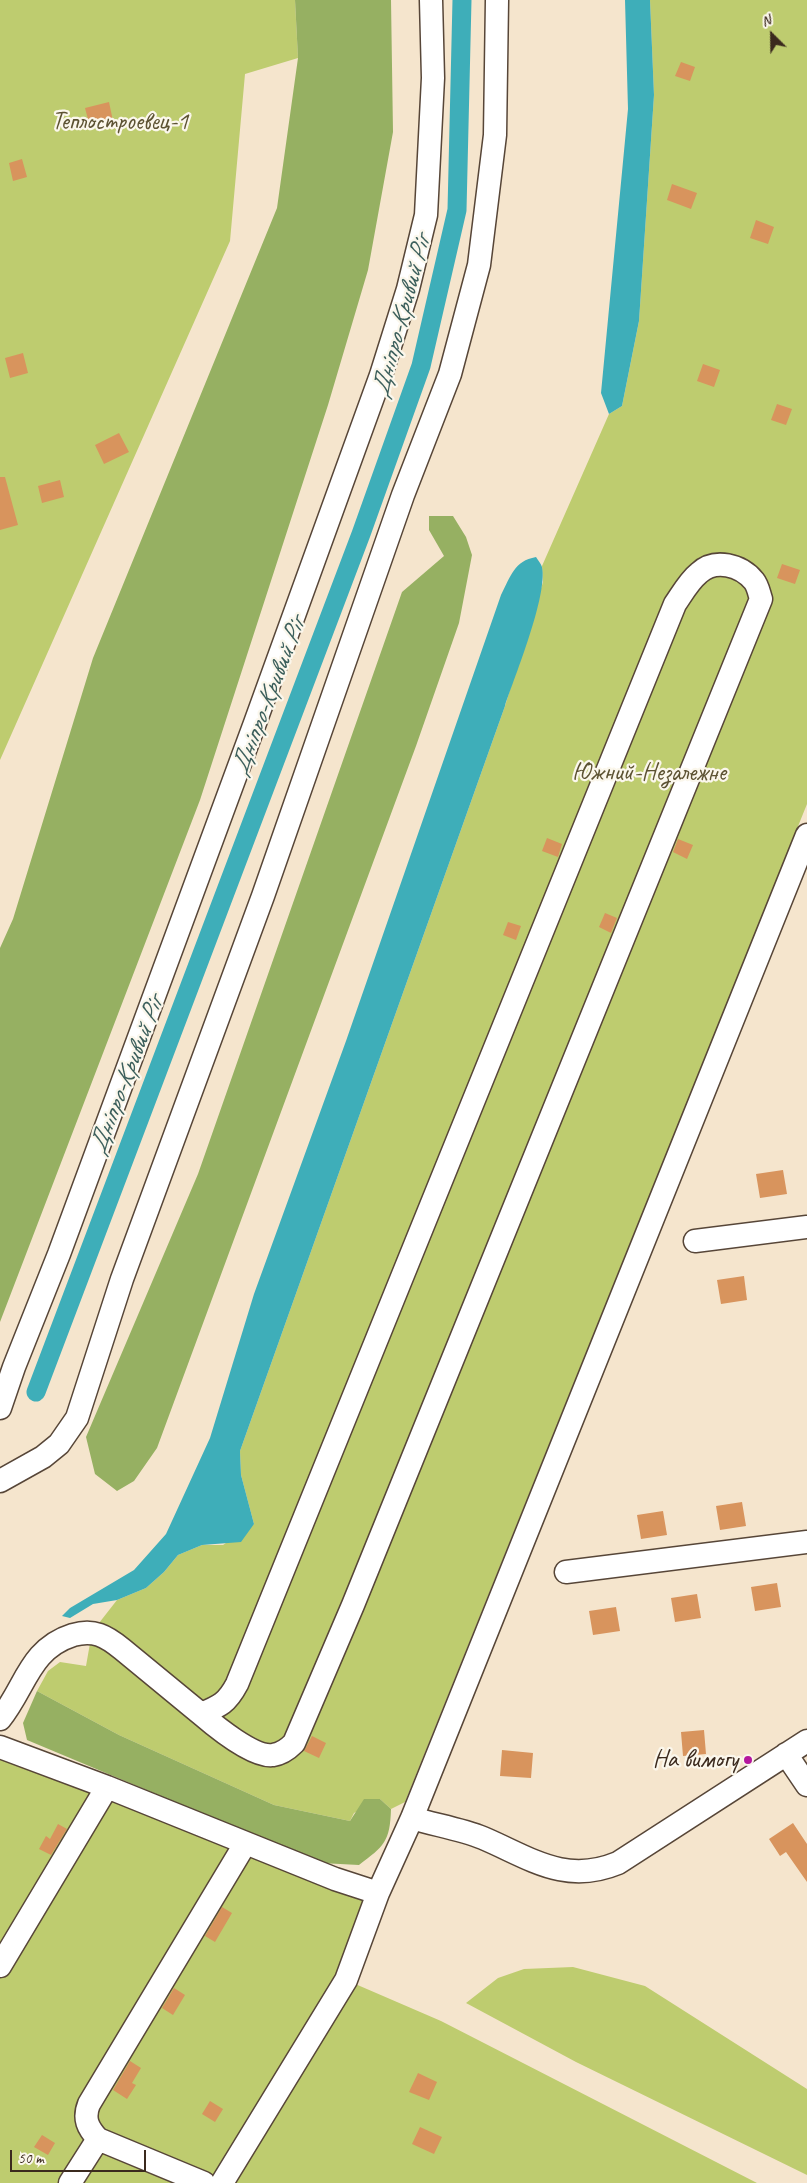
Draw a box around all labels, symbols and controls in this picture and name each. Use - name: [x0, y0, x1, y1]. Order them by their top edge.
- north arrow: [747, 10, 797, 60]
- text: N: [759, 11, 773, 30]
- park label: Теплостроевец-1: [52, 107, 188, 137]
- water label: Дніпро-Кривий Ріг: [366, 233, 438, 401]
- water label: Дніпро-Кривий Ріг: [225, 614, 313, 780]
- park label: Южний-Незалежне: [572, 758, 726, 788]
- water label: Дніпро-Кривий Ріг: [83, 993, 171, 1159]
- place label: На вимогу: [653, 1745, 738, 1775]
- marker: На вимогу: [742, 1754, 754, 1766]
- scale bar: [12, 2140, 149, 2172]
- text: 50 m: [18, 2149, 44, 2168]

